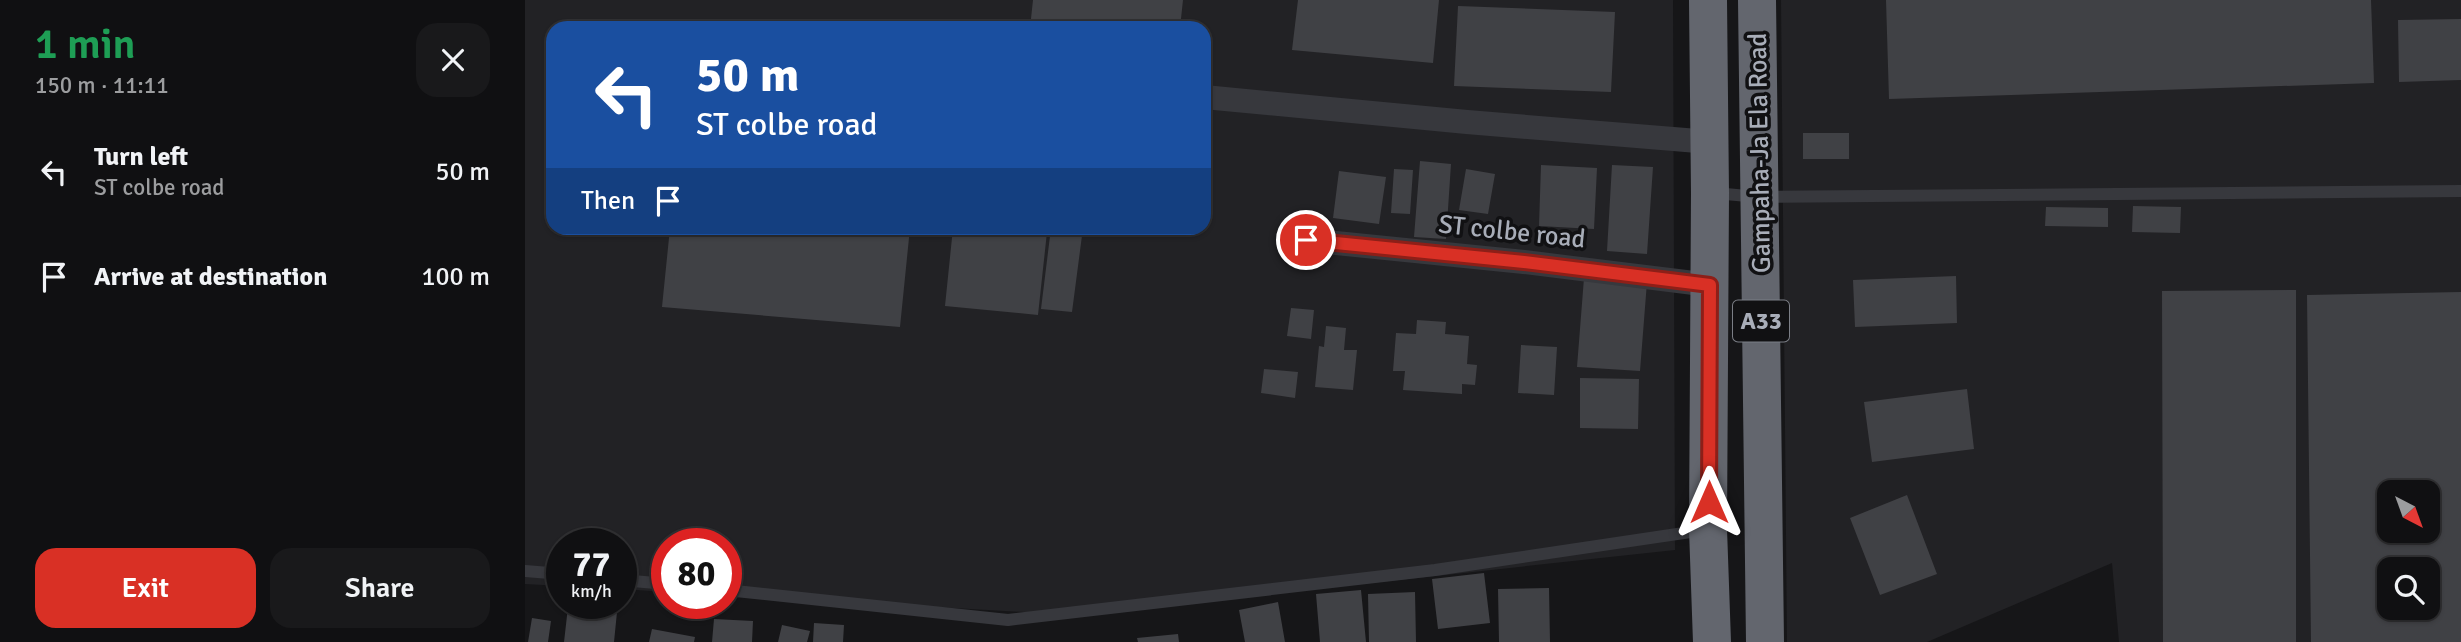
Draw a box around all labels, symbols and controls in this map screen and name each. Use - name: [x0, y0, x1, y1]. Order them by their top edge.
- text: 1 min: [35, 19, 136, 70]
- button: close: [416, 23, 490, 97]
- street label: Gampaha-Ja Ela Road: [1742, 33, 1778, 273]
- text: 50 m: [696, 45, 799, 105]
- icon: left: [581, 49, 672, 140]
- text: 150 m · 11:11: [35, 71, 169, 100]
- text: ST colbe road: [696, 105, 877, 144]
- text: Turn left: [94, 141, 188, 173]
- icon: left: [35, 153, 73, 191]
- text: 50 m: [435, 156, 490, 188]
- text: ST colbe road: [94, 173, 224, 202]
- icon: arrive: [649, 182, 687, 220]
- text: Then: [581, 185, 635, 217]
- street label: ST colbe road: [1437, 208, 1587, 256]
- pin: [1276, 210, 1336, 270]
- icon: arrive: [1287, 221, 1325, 259]
- icon: arrive: [35, 258, 73, 296]
- text: Arrive at destination: [94, 261, 327, 293]
- text: 100 m: [421, 261, 490, 293]
- road number: A33: [1733, 300, 1789, 342]
- position arrow: [1672, 465, 1746, 539]
- north arrow: [2377, 480, 2439, 542]
- map controls: [2377, 480, 2440, 620]
- speed limit sign: 80: [651, 528, 742, 619]
- text: 77: [573, 543, 610, 586]
- button: Exit: [35, 548, 256, 628]
- button: Share: [270, 548, 490, 628]
- button: search: [2377, 557, 2440, 620]
- text: km/h: [571, 580, 612, 602]

